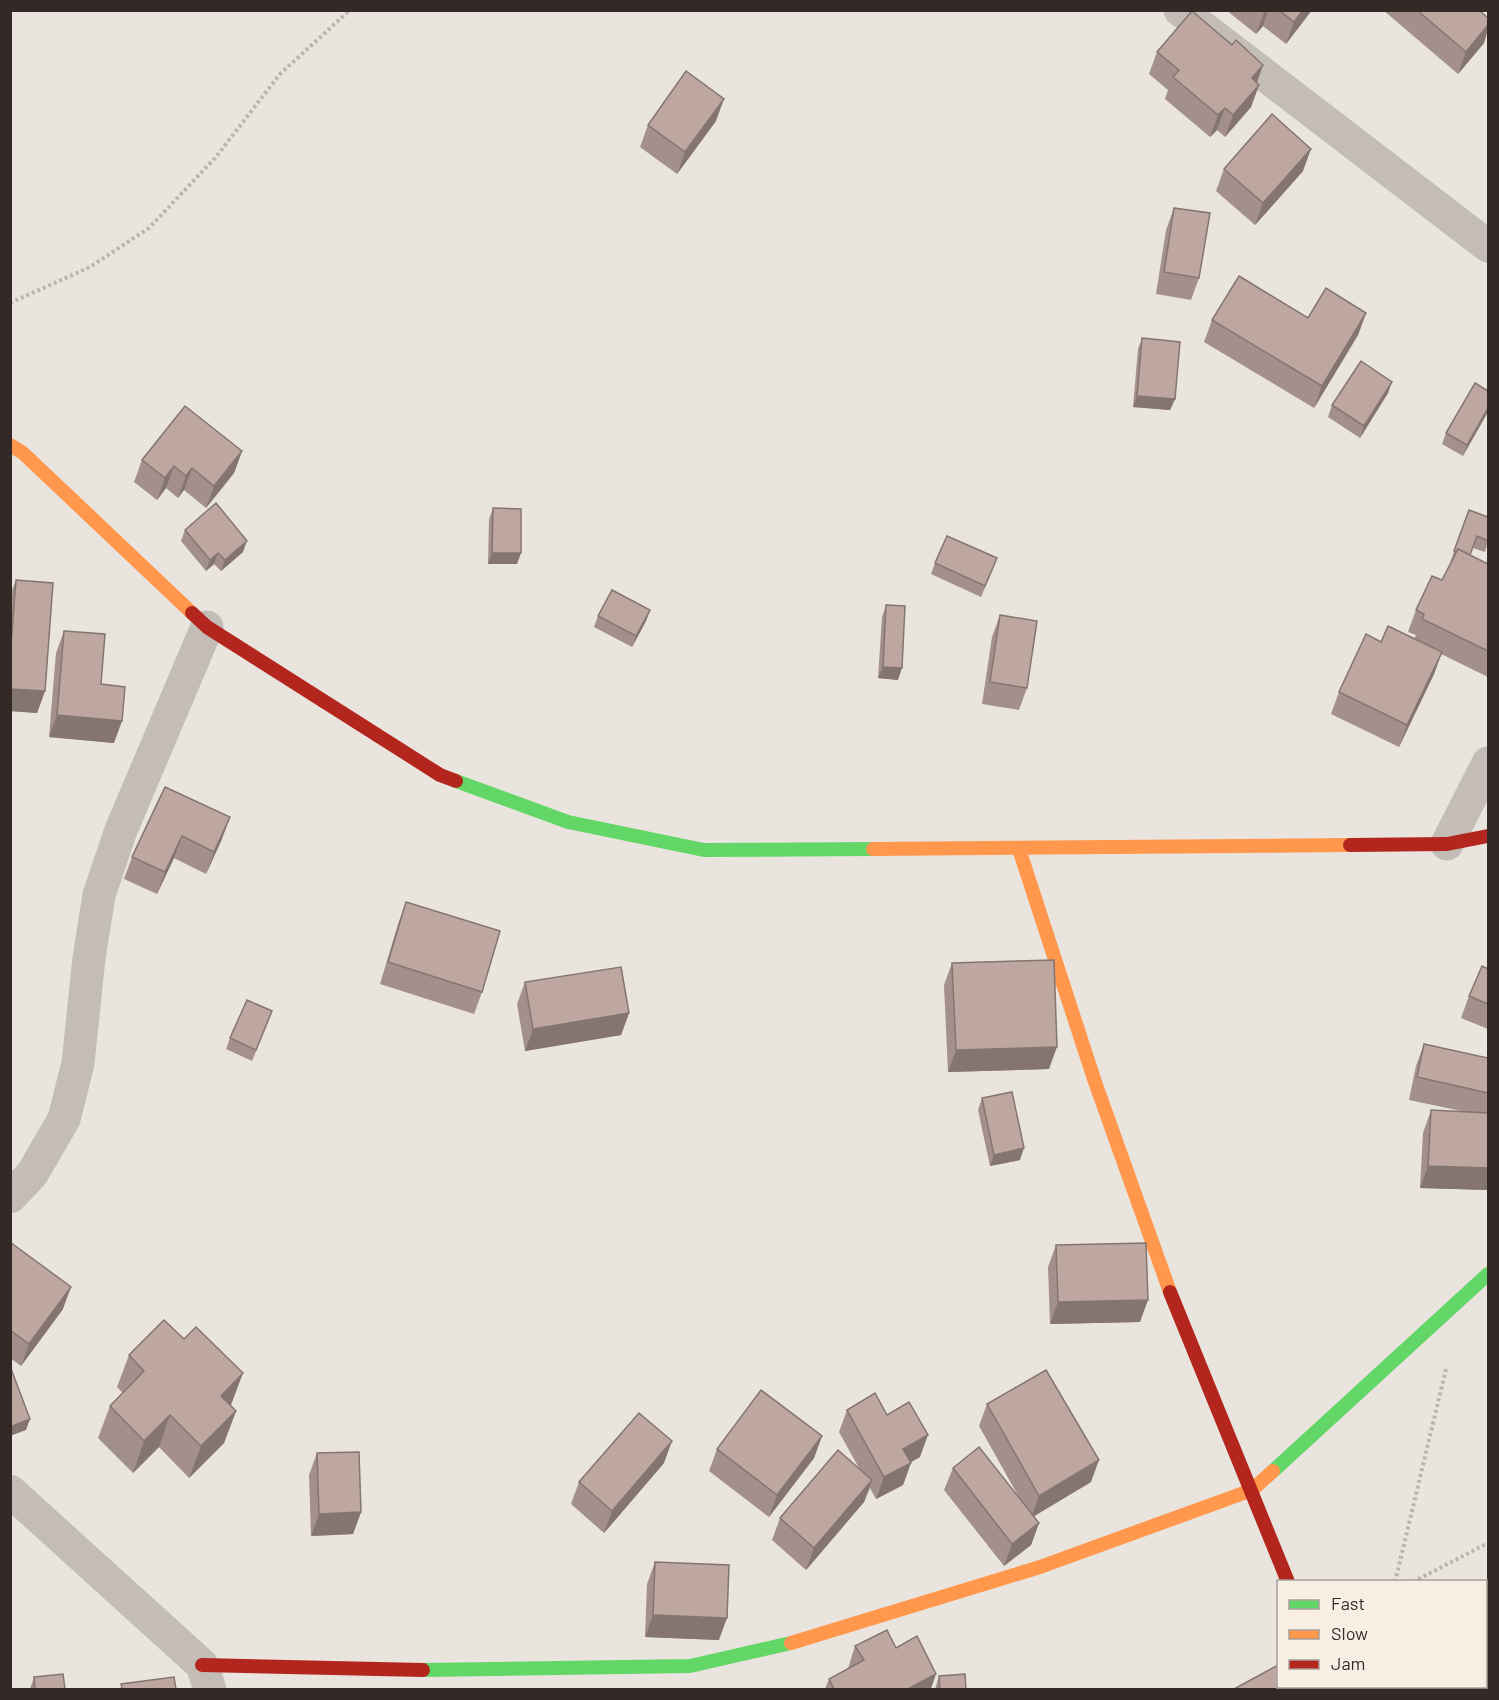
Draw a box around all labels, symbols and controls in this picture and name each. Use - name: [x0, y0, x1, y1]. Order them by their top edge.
- legend: [1277, 1580, 1487, 1688]
- text: Fast: [1331, 1592, 1365, 1614]
- text: Slow: [1331, 1622, 1368, 1644]
- text: Jam: [1331, 1652, 1365, 1674]

